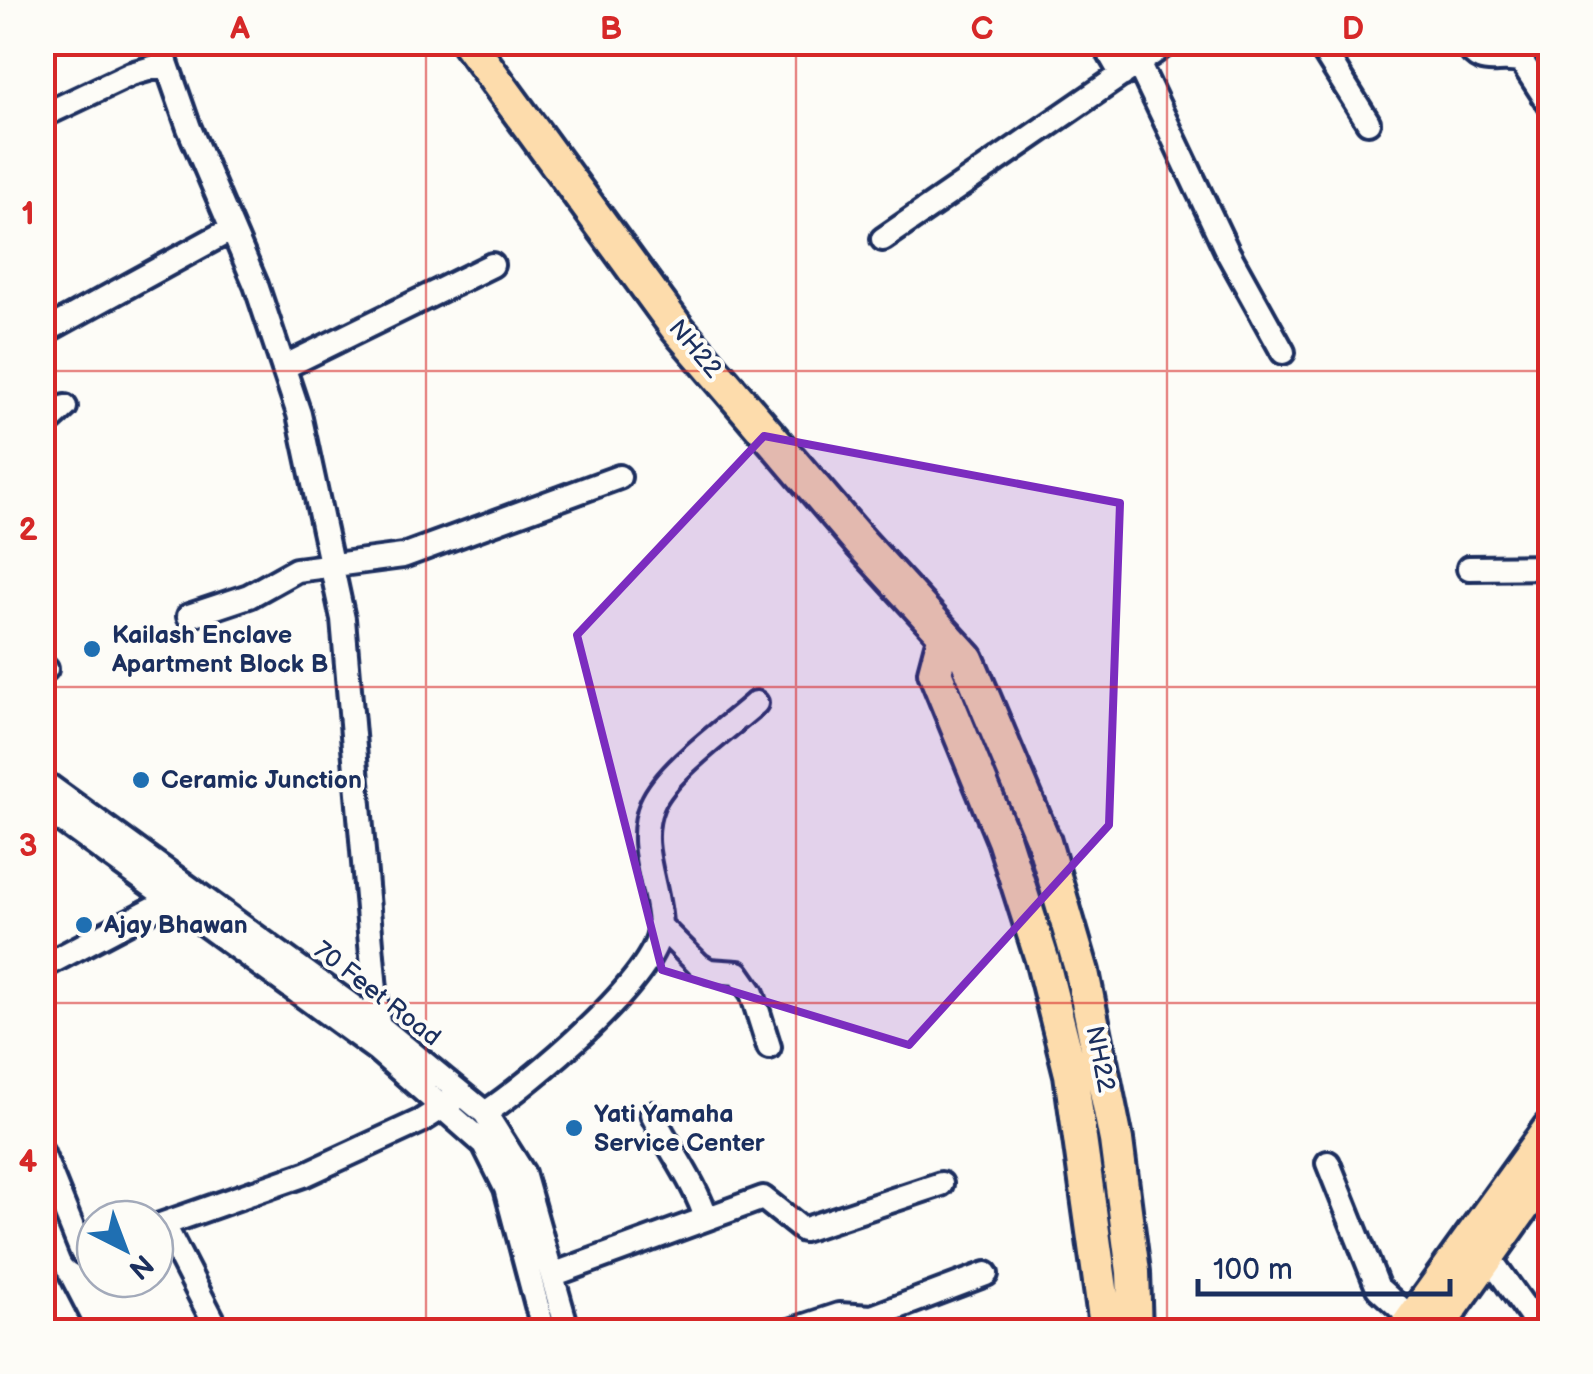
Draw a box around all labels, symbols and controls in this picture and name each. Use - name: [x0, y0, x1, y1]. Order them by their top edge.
- text: A: [229, 10, 250, 49]
- text: B: [600, 10, 622, 49]
- text: C: [971, 10, 993, 49]
- text: D: [1342, 10, 1364, 49]
- text: 1: [21, 195, 35, 234]
- street label: NH22: [662, 314, 728, 385]
- text: 2: [18, 511, 38, 550]
- place label: Kailash Enclave Apartment Block B: [111, 620, 328, 680]
- marker: Kailash Enclave Apartment Block B: [81, 638, 103, 660]
- place label: Ceramic Junction: [161, 765, 362, 796]
- marker: Ceramic Junction: [130, 769, 152, 791]
- text: 3: [19, 827, 37, 866]
- place label: Ajay Bhawan: [103, 910, 248, 941]
- marker: Ajay Bhawan: [73, 914, 95, 936]
- street label: 70 Feet Road: [307, 935, 447, 1053]
- street label: NH22: [1078, 1023, 1122, 1095]
- place label: Yati Yamaha Service Center: [594, 1099, 766, 1159]
- marker: Yati Yamaha Service Center: [563, 1117, 585, 1139]
- text: 4: [19, 1143, 38, 1182]
- north arrow: [75, 1199, 175, 1299]
- scale bar: [1198, 1234, 1450, 1296]
- text: N: [122, 1247, 160, 1286]
- text: 100 m: [1213, 1252, 1293, 1288]

